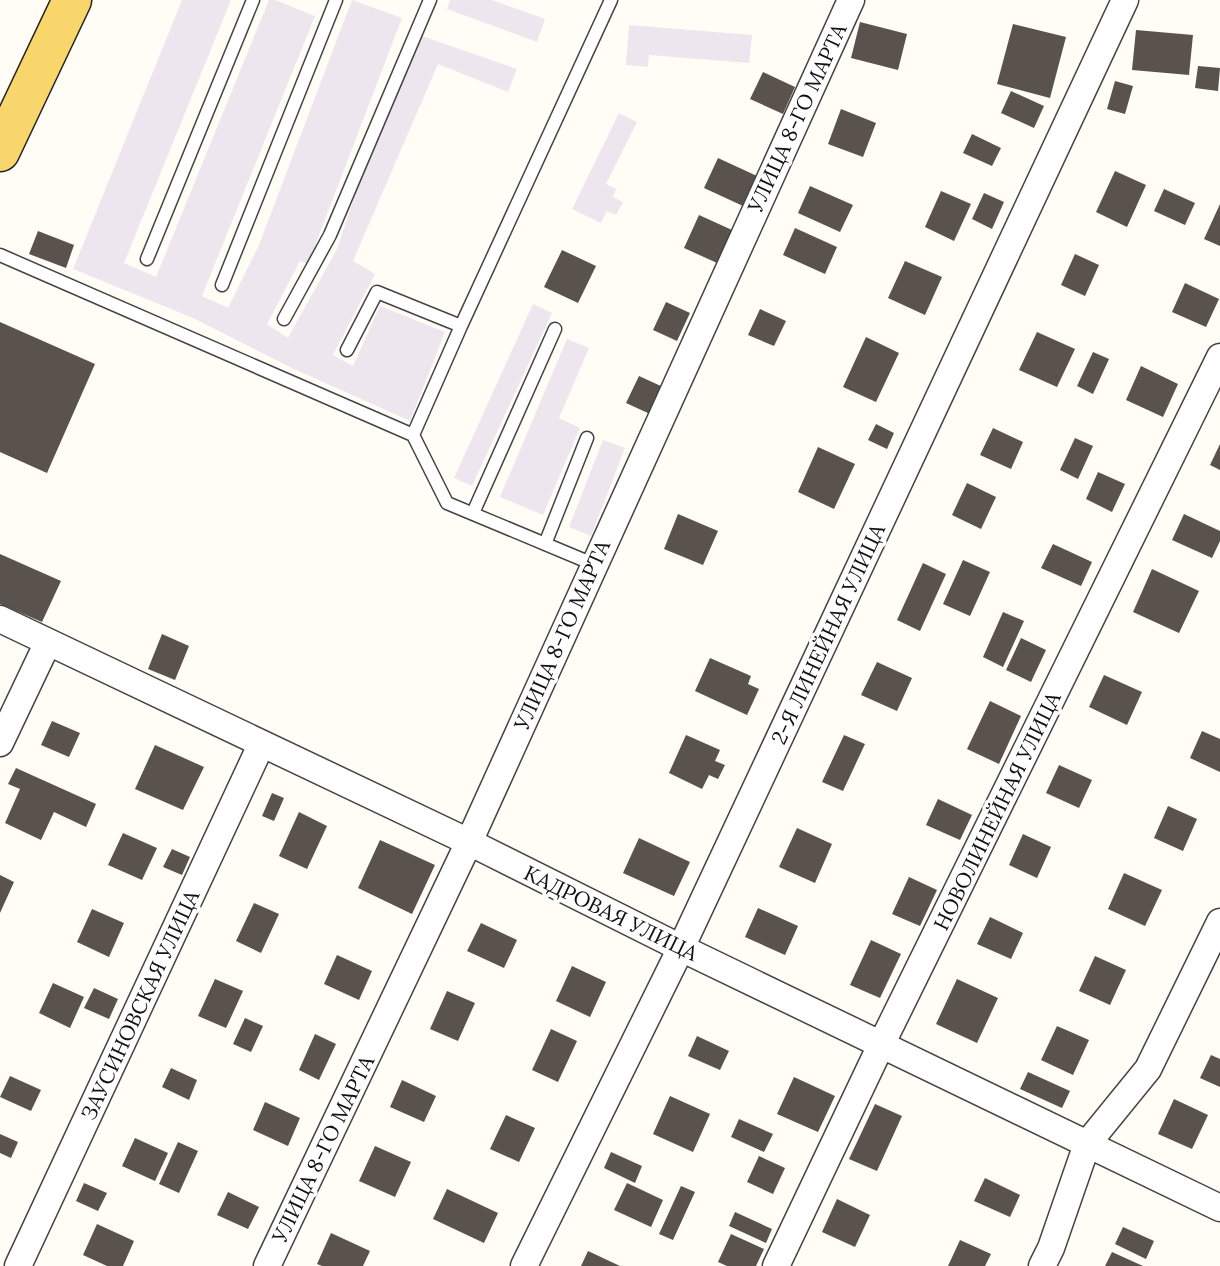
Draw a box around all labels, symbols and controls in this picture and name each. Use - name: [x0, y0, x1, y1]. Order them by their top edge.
- street label: УЛИЦА 8-ГО МАРТА: [741, 19, 853, 218]
- street label: 2-Я ЛИНЕЙНАЯ УЛИЦА: [765, 519, 891, 749]
- street label: УЛИЦА 8-ГО МАРТА: [508, 535, 616, 735]
- street label: НОВОЛИНЕЙНАЯ УЛИЦА: [927, 687, 1067, 935]
- street label: КАДРОВАЯ УЛИЦА: [520, 859, 703, 967]
- street label: ЗАУСИНОВСКАЯ УЛИЦА: [75, 885, 206, 1124]
- street label: УЛИЦА 8-ГО МАРТА: [265, 1050, 380, 1248]

